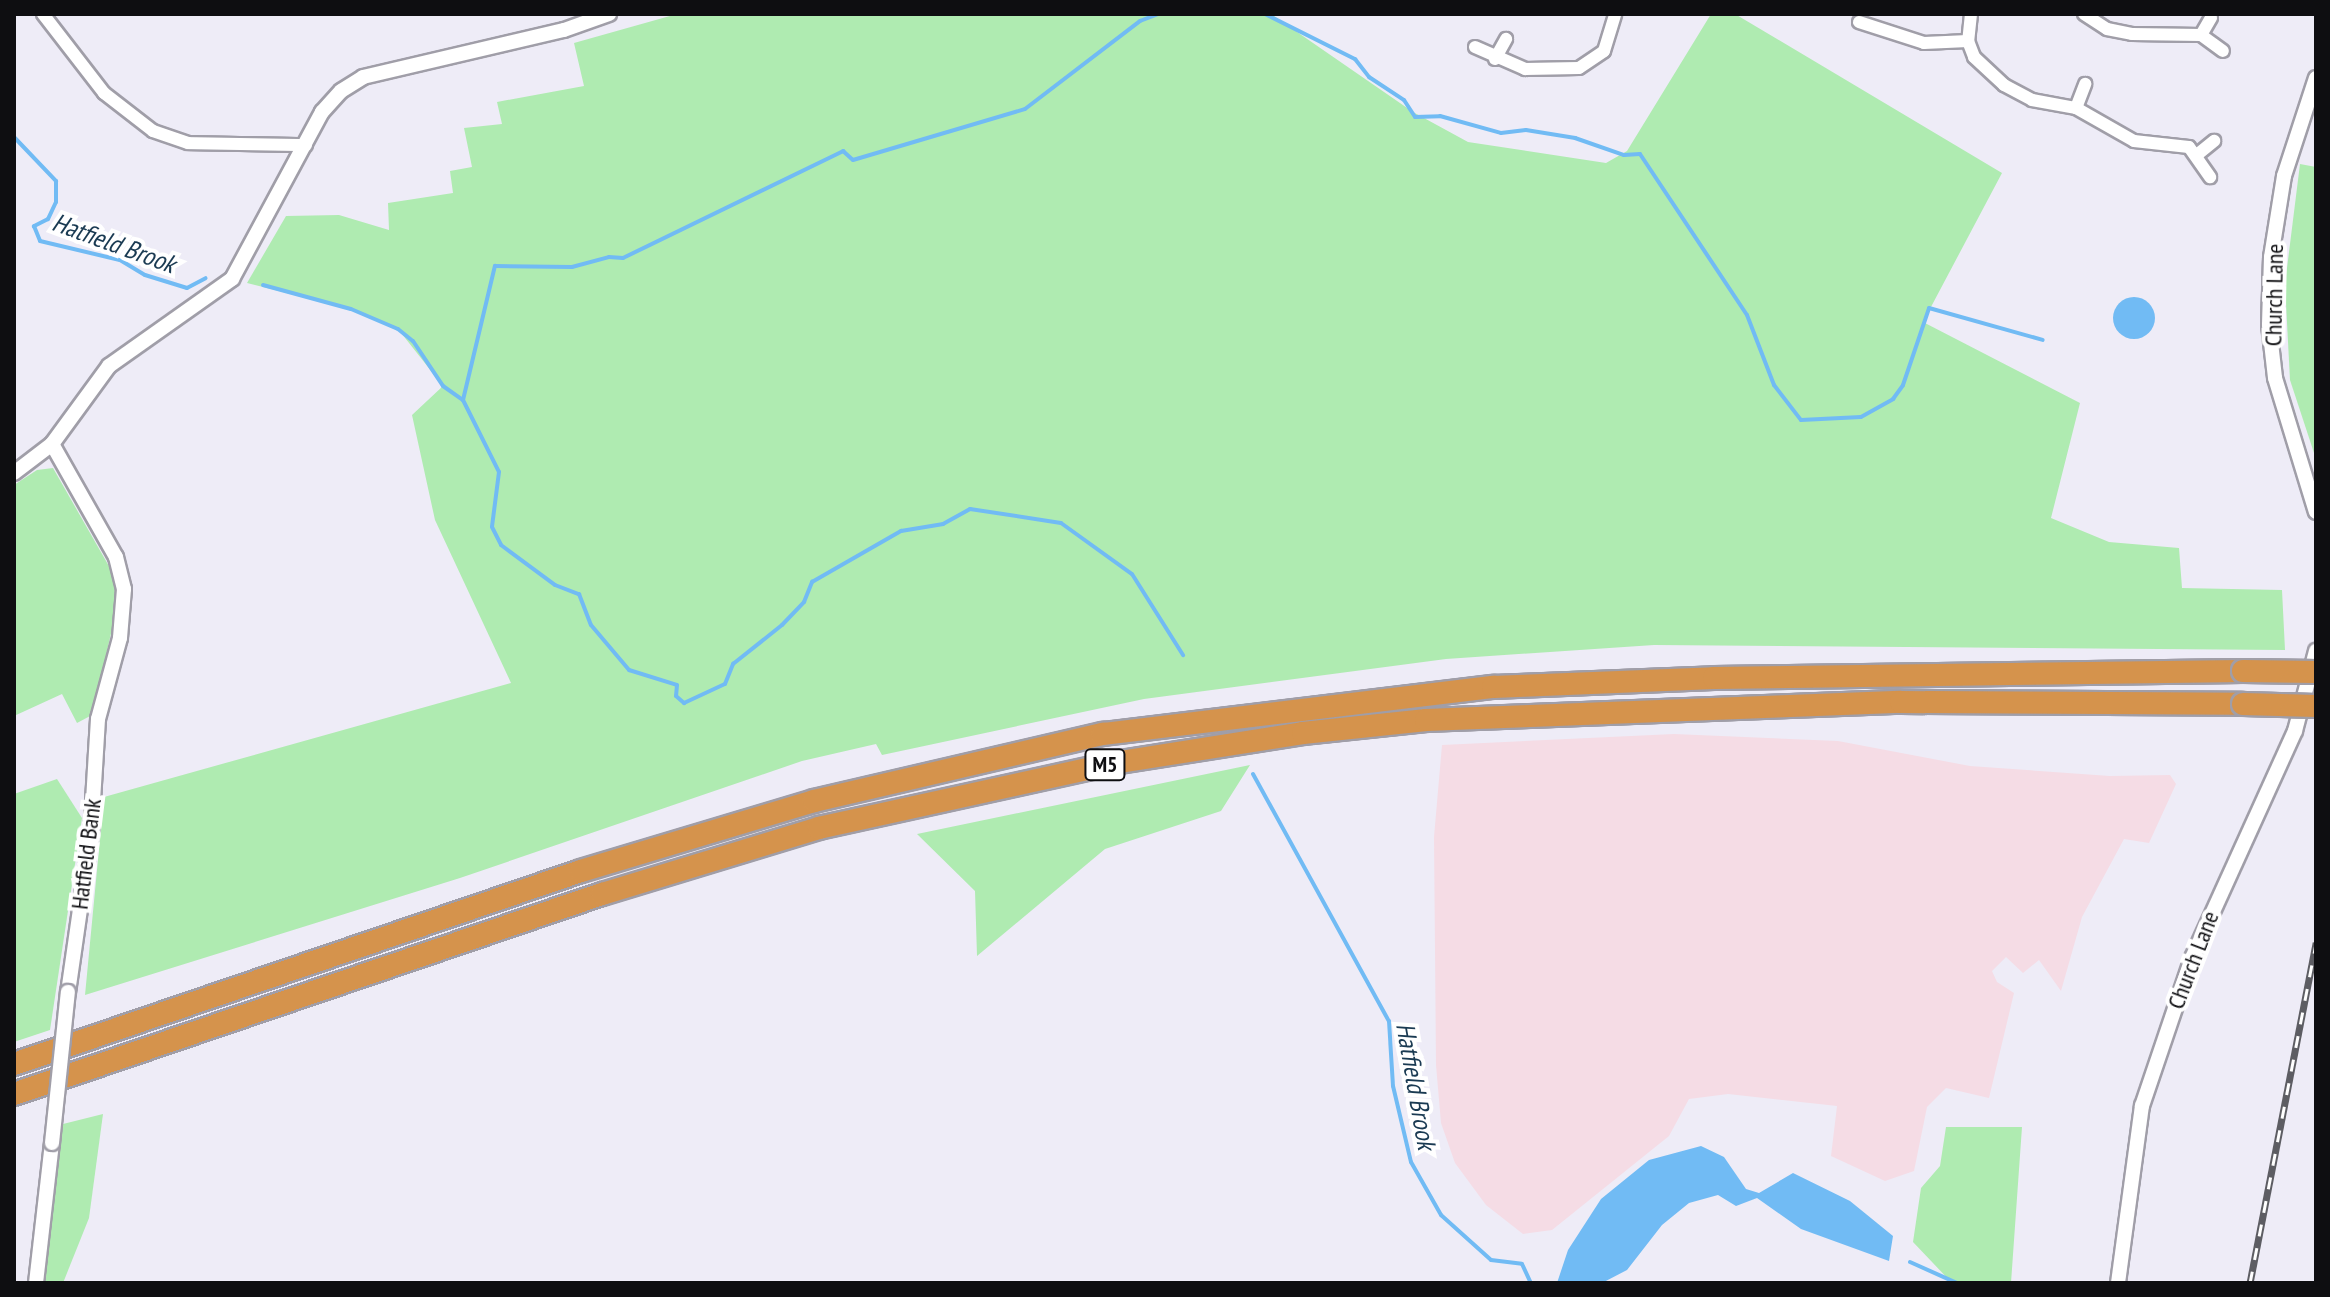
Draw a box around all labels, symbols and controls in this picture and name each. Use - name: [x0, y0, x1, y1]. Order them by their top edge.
- water label: Hatfield Brook: [48, 206, 180, 280]
- street label: Church Lane: [2259, 244, 2289, 346]
- road number: M5: [1083, 747, 1127, 783]
- street label: Hatfield Bank: [65, 797, 107, 911]
- street label: Church Lane: [2161, 907, 2225, 1013]
- water label: Hatfield Brook: [1389, 1020, 1443, 1152]

